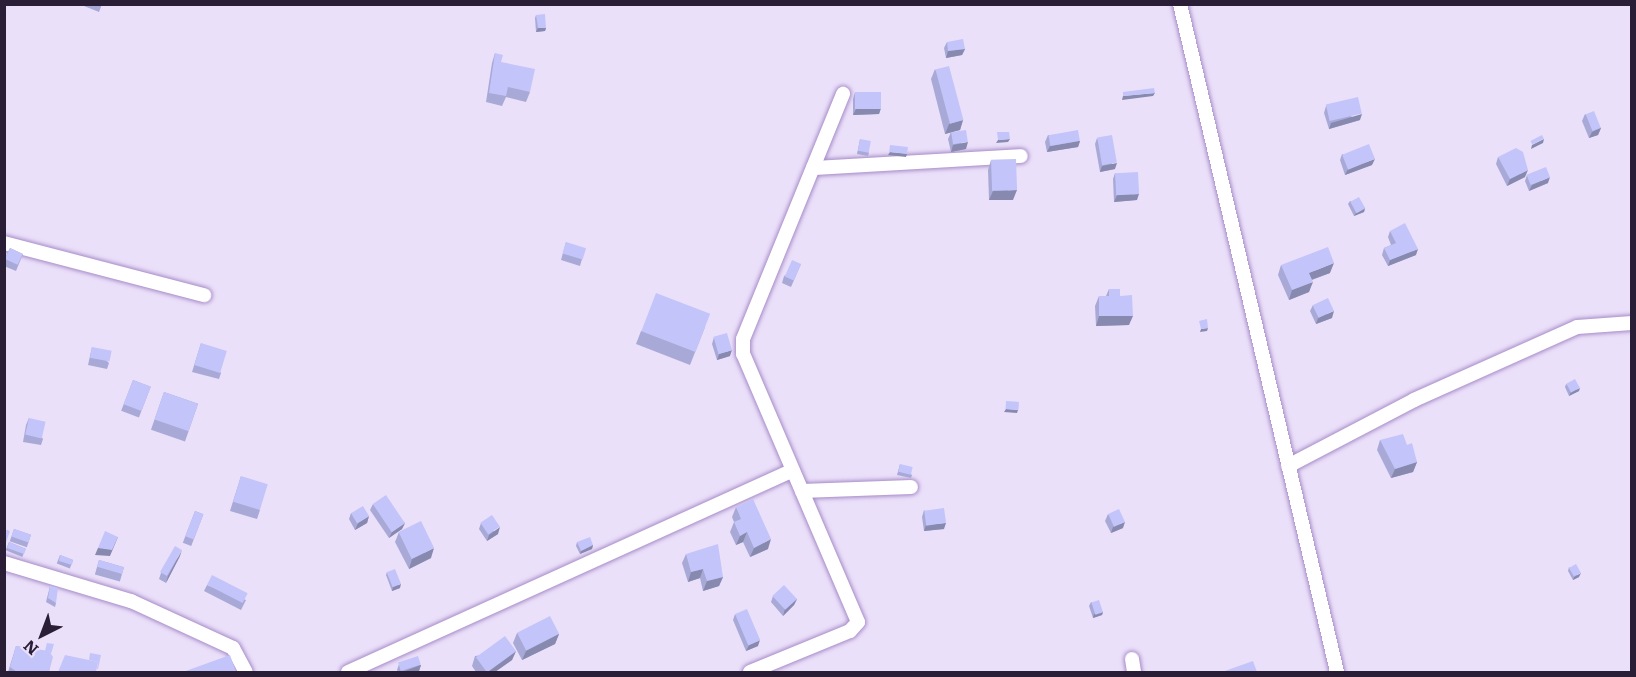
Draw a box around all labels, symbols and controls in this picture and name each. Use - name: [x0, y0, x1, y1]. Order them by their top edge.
- north arrow: [12, 605, 72, 665]
- text: N: [17, 635, 43, 662]

